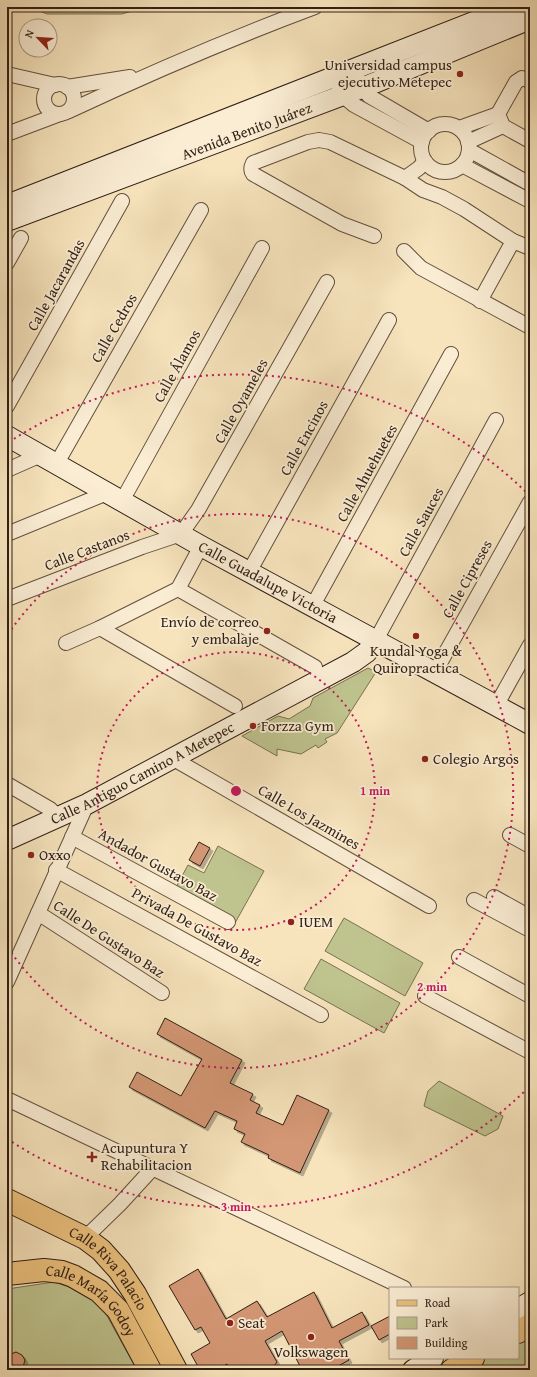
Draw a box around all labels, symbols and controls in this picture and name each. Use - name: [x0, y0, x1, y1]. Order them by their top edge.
- north arrow: [18, 18, 58, 58]
- text: N: [20, 26, 38, 40]
- place label: Universidad campus ejecutivo Metepec: [324, 54, 452, 92]
- marker: Universidad campus ejecutivo Metepec: [455, 69, 465, 79]
- street label: Avenida Benito Juárez: [178, 97, 315, 165]
- street label: Calle Jacarandas: [22, 235, 90, 335]
- street label: Calle Cedros: [85, 289, 142, 366]
- street label: Calle Álamos: [148, 326, 205, 406]
- street label: Calle Oyameles: [209, 355, 273, 447]
- street label: Calle Encinos: [274, 396, 333, 479]
- street label: Calle Ahuehuetes: [331, 420, 402, 525]
- street label: Calle Sauces: [393, 483, 448, 560]
- street label: Calle Castanos: [41, 524, 132, 575]
- street label: Calle Guadalupe Victoria: [195, 536, 341, 628]
- street label: Calle Cipreses: [436, 536, 497, 622]
- place label: Envío de correo y embalaje: [161, 611, 259, 649]
- marker: Envío de correo y embalaje: [262, 626, 272, 636]
- marker: Kundal Yoga & Quiropractica: [411, 631, 421, 641]
- place label: Kundal Yoga & Quiropractica: [370, 640, 463, 678]
- place label: Forzza Gym: [261, 715, 334, 736]
- street label: Calle Antiguo Camino A Metepec: [47, 716, 238, 829]
- marker: Forzza Gym: [248, 721, 258, 731]
- place label: Colegio Argos: [433, 748, 519, 769]
- marker: Colegio Argos: [420, 754, 430, 764]
- street label: Calle Los Jazmines: [254, 779, 364, 854]
- text: 1 min: [360, 782, 390, 799]
- centre of rings: [229, 784, 243, 798]
- street label: Andador Gustavo Baz: [95, 823, 222, 906]
- place label: Oxxo: [39, 844, 71, 865]
- marker: Oxxo: [26, 850, 36, 860]
- street label: Privada De Gustavo Baz: [128, 882, 267, 971]
- street label: Calle De Gustavo Baz: [50, 895, 169, 983]
- place label: IUEM: [299, 911, 333, 932]
- marker: IUEM: [286, 917, 296, 927]
- text: 2 min: [417, 978, 447, 995]
- place label: Acupuntura Y Rehabilitacion: [101, 1137, 192, 1175]
- marker: Acupuntura Y Rehabilitacion: [86, 1151, 98, 1163]
- text: 3 min: [221, 1198, 251, 1215]
- street label: Calle Riva Palacio: [66, 1221, 153, 1314]
- street label: Calle María Godoy: [45, 1259, 142, 1341]
- legend: [389, 1287, 519, 1359]
- text: Road: [425, 1294, 451, 1311]
- place label: Seat: [238, 1312, 265, 1333]
- text: Park: [425, 1314, 449, 1331]
- marker: Seat: [225, 1318, 235, 1328]
- marker: Volkswagen: [306, 1332, 316, 1342]
- text: Building: [425, 1334, 468, 1351]
- place label: Volkswagen: [274, 1341, 349, 1362]

